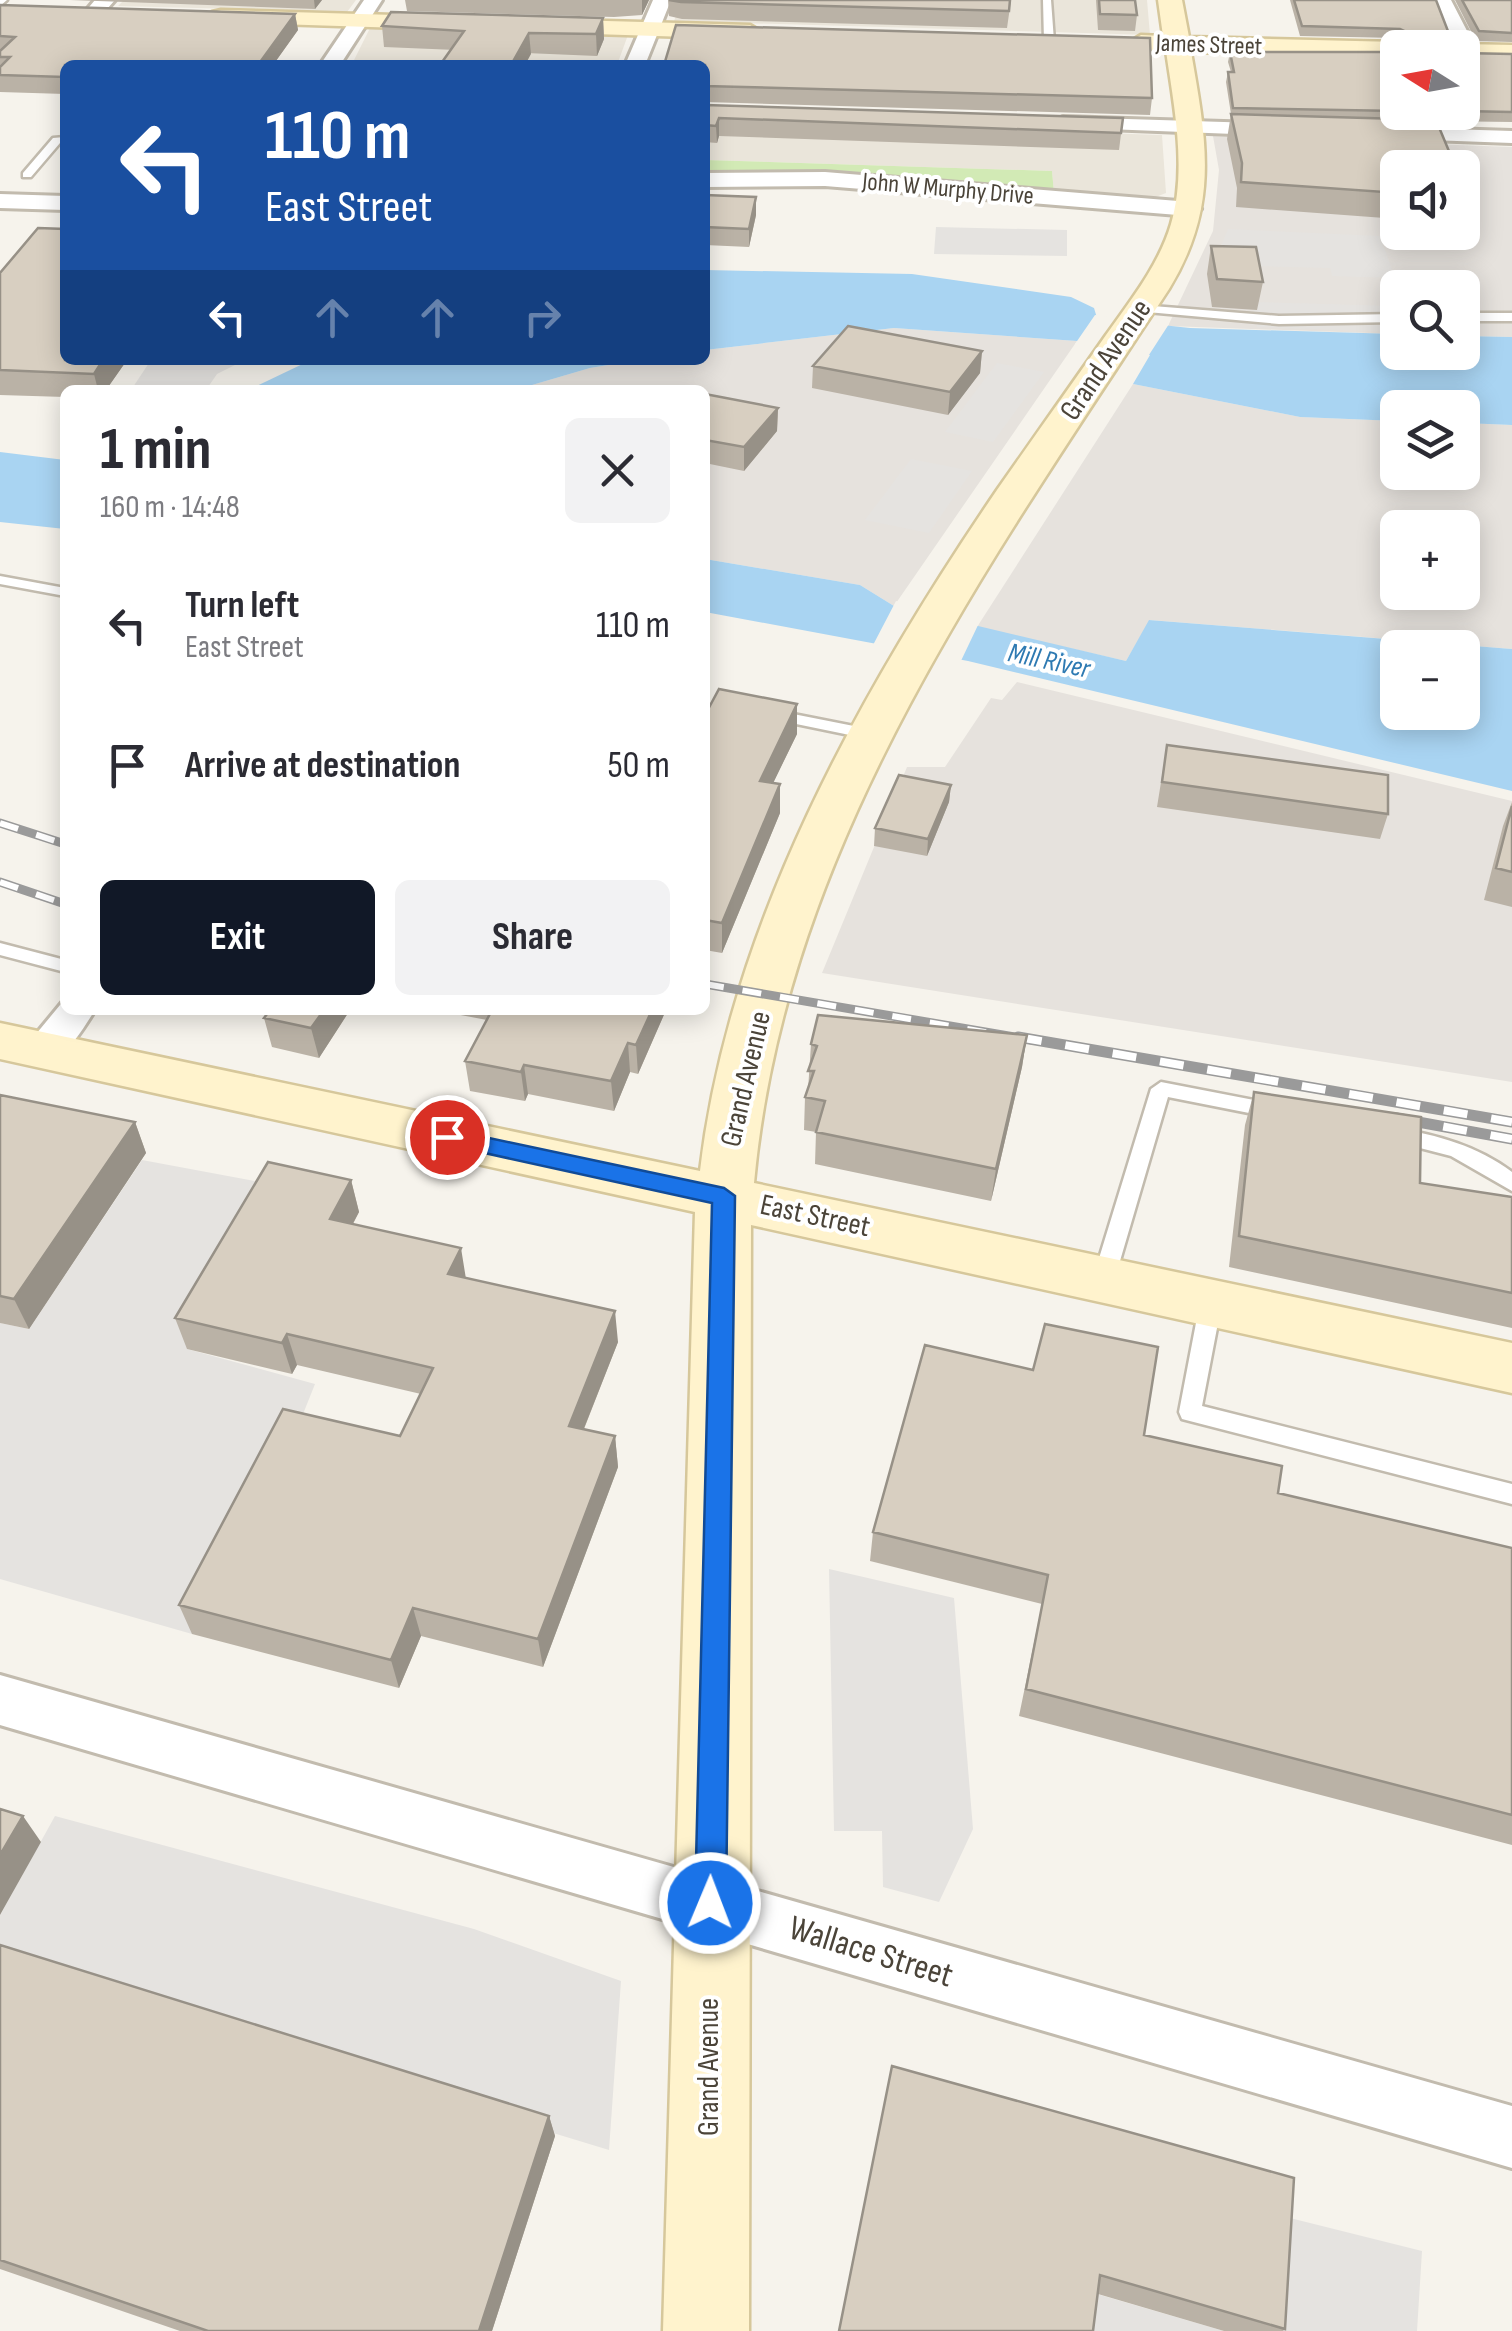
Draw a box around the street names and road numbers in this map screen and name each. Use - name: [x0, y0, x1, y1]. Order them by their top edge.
- street label: James Street: [1154, 28, 1263, 62]
- street label: John W Murphy Drive: [860, 166, 1035, 212]
- street label: Grand Avenue: [1052, 293, 1160, 427]
- street label: Grand Avenue: [713, 1008, 779, 1150]
- street label: East Street: [757, 1187, 873, 1245]
- street label: Wallace Street: [784, 1907, 958, 1997]
- street label: Grand Avenue: [691, 1998, 727, 2136]

